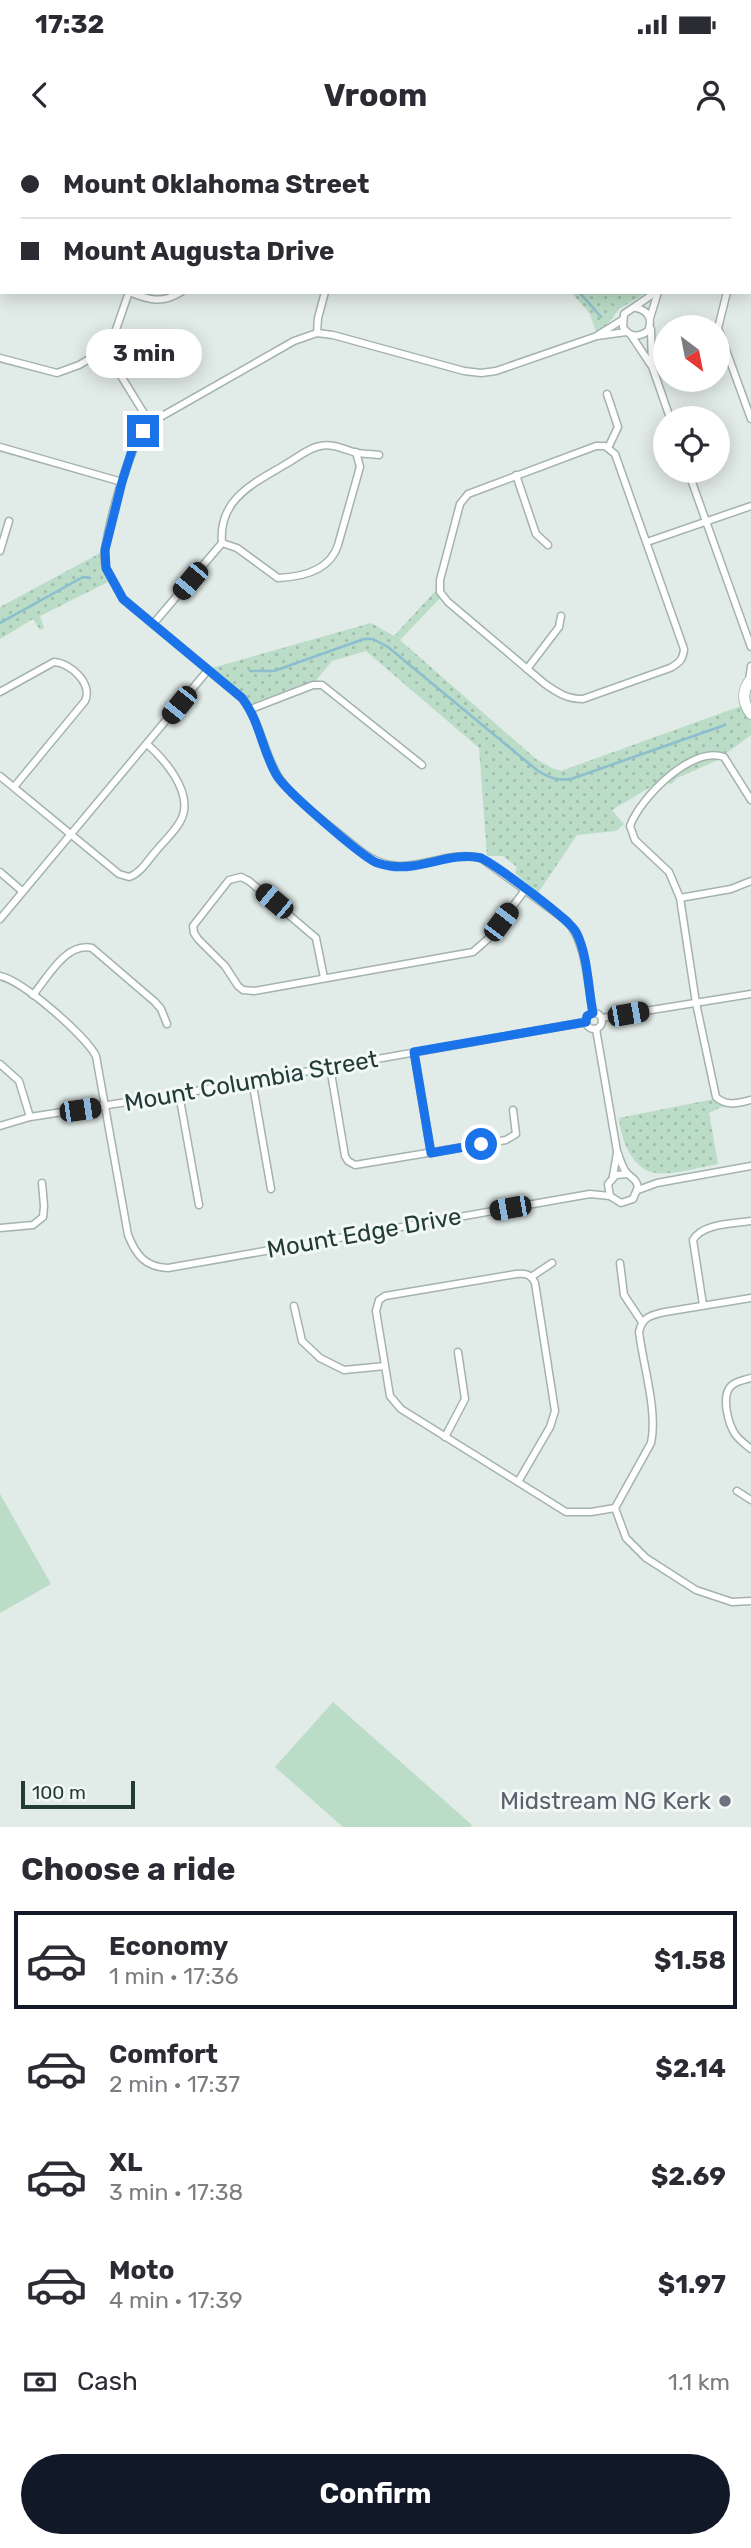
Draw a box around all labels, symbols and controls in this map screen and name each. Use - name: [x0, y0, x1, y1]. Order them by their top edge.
- text: 17:32: [35, 9, 104, 40]
- icon: back: [21, 76, 59, 114]
- text: Vroom: [324, 76, 427, 114]
- icon: person: [692, 76, 730, 114]
- text: Mount Oklahoma Street: [63, 169, 369, 200]
- text: Mount Augusta Drive: [63, 236, 335, 267]
- north arrow: [653, 315, 730, 392]
- map controls: [653, 315, 730, 483]
- callout: 3 min: [85, 330, 201, 378]
- text: 3 min: [113, 339, 175, 367]
- button: locate: [653, 406, 730, 483]
- route end: [127, 415, 159, 447]
- car: [169, 558, 212, 604]
- car: [158, 682, 201, 728]
- car: [252, 879, 297, 923]
- car: [480, 899, 523, 945]
- car: [606, 1000, 651, 1028]
- street label: Mount Columbia Street: [122, 1045, 380, 1117]
- car: [58, 1097, 103, 1123]
- route start: [465, 1128, 497, 1160]
- car: [488, 1194, 533, 1222]
- street label: Mount Edge Drive: [265, 1202, 463, 1264]
- scale bar: [21, 1778, 135, 1810]
- text: 100 m: [32, 1781, 86, 1804]
- place label: Midstream NG Kerk: [500, 1787, 712, 1815]
- marker: Midstream NG Kerk: [717, 1793, 733, 1809]
- text: Choose a ride: [21, 1850, 235, 1888]
- icon: car: [25, 1929, 88, 1992]
- text: Economy: [109, 1931, 228, 1962]
- text: $1.58: [654, 1945, 726, 1976]
- text: 1 min · 17:36: [109, 1962, 239, 1990]
- icon: car: [25, 2037, 88, 2100]
- text: Comfort: [109, 2039, 218, 2070]
- text: $2.14: [655, 2053, 726, 2084]
- text: 2 min · 17:37: [109, 2070, 240, 2098]
- icon: car: [25, 2145, 88, 2208]
- text: XL: [109, 2147, 142, 2178]
- text: $2.69: [651, 2161, 726, 2192]
- text: 3 min · 17:38: [109, 2178, 243, 2206]
- icon: car: [25, 2253, 88, 2316]
- text: Moto: [109, 2255, 174, 2286]
- text: $1.97: [658, 2269, 726, 2300]
- text: 4 min · 17:39: [109, 2286, 243, 2314]
- icon: cash: [21, 2363, 59, 2401]
- text: Cash: [77, 2366, 138, 2397]
- text: 1.1 km: [668, 2368, 730, 2396]
- button: Confirm: [21, 2454, 730, 2534]

